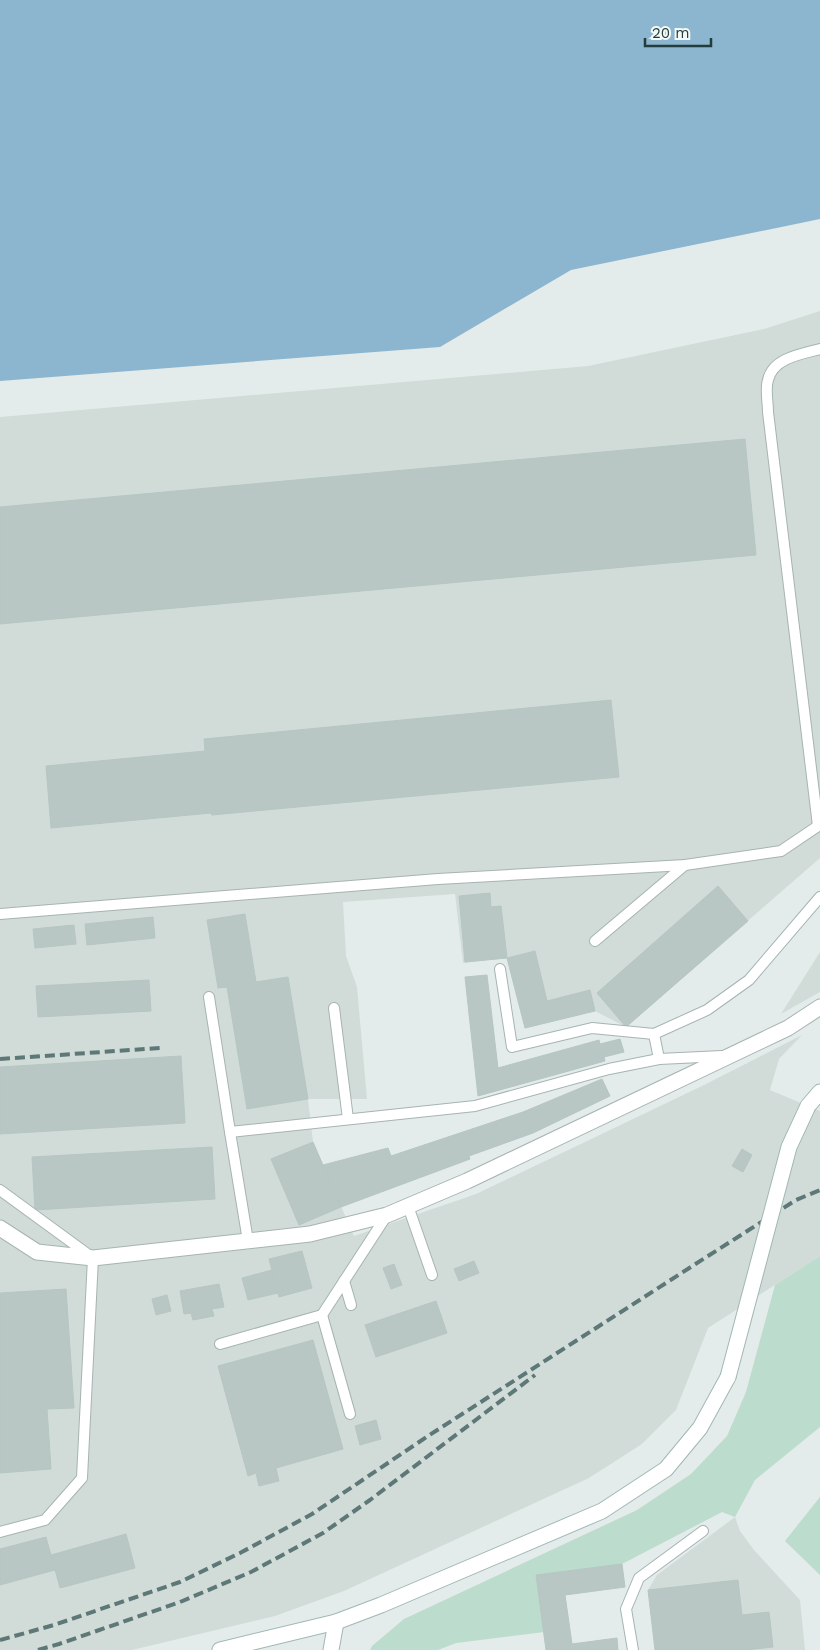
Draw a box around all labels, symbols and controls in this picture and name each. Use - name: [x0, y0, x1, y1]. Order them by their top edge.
- scale bar: [645, 15, 711, 47]
- text: 20 m: [652, 24, 690, 42]

